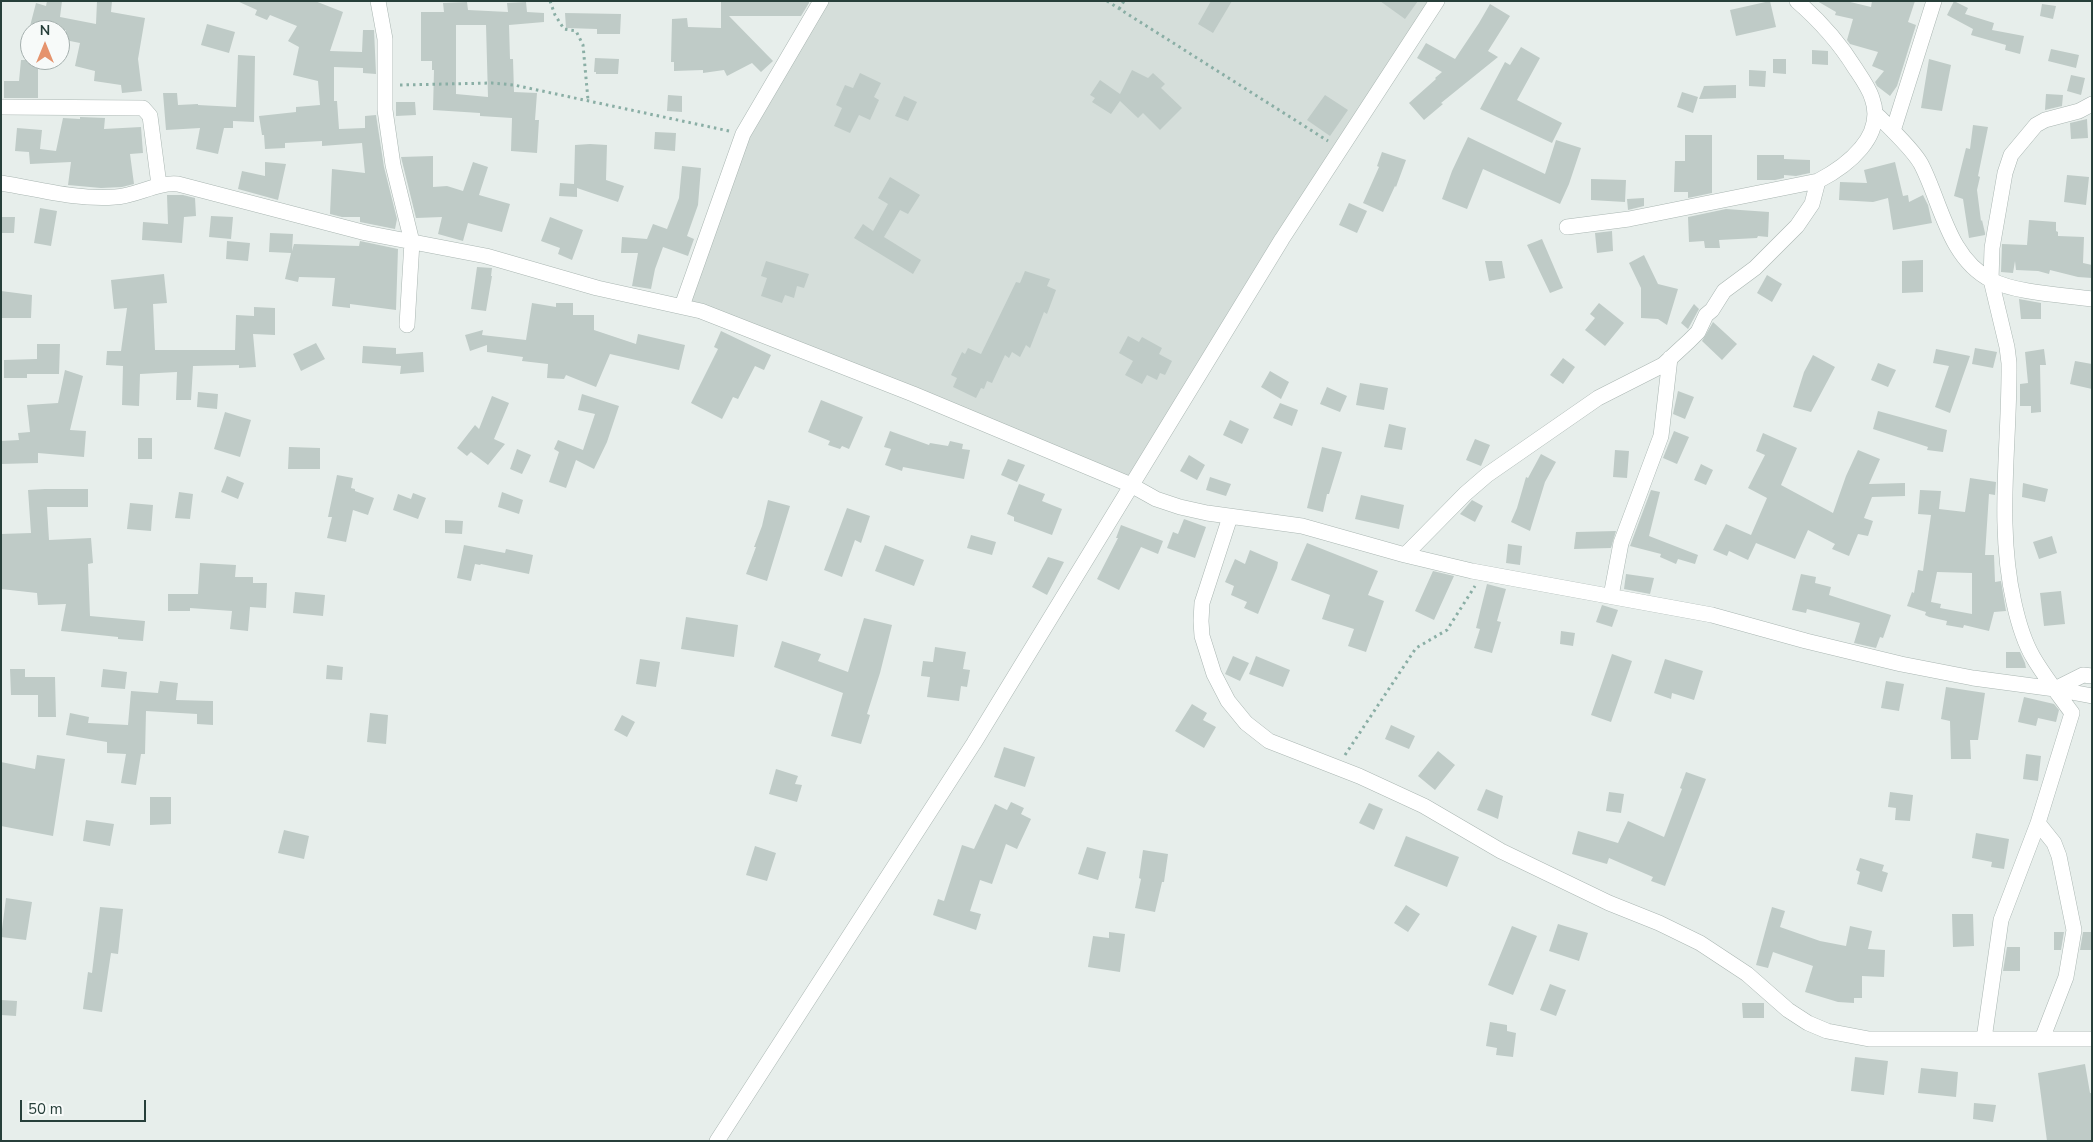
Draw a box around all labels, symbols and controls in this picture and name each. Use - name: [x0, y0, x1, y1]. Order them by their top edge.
- north arrow: [20, 20, 70, 70]
- text: N: [40, 21, 50, 40]
- scale bar: [22, 1090, 149, 1122]
- text: 50 m: [28, 1099, 63, 1119]

